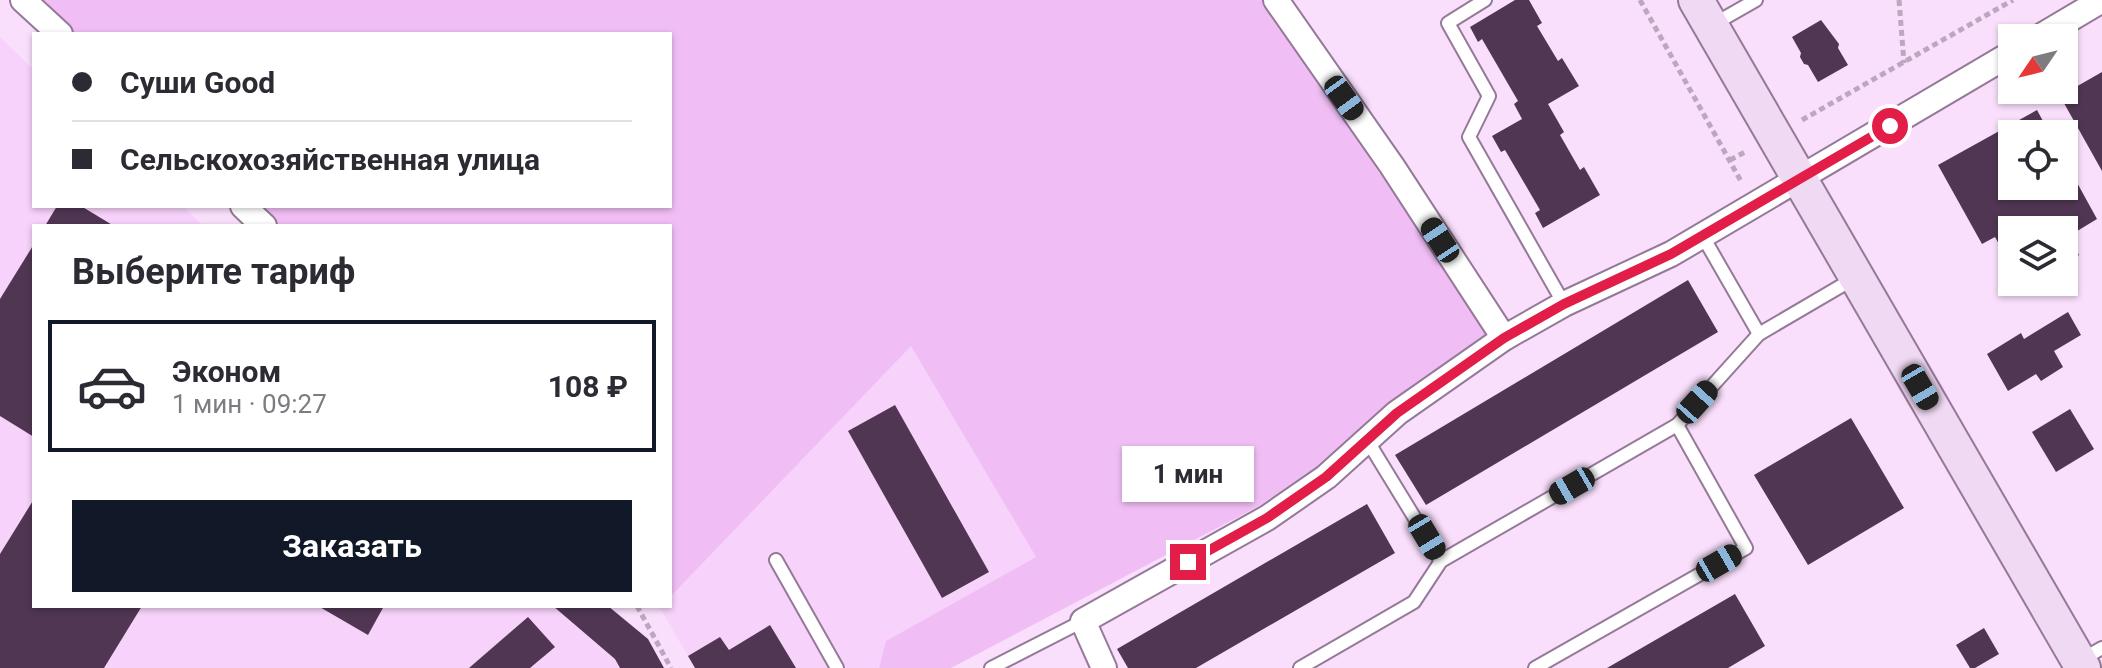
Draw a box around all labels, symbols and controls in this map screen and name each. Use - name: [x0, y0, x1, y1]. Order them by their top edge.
- north arrow: [1998, 24, 2078, 104]
- map controls: [1998, 24, 2078, 296]
- text: Суши Good: [120, 65, 275, 100]
- car: [1320, 72, 1368, 124]
- route start: [1872, 108, 1908, 144]
- button: locate: [1998, 120, 2078, 200]
- text: Сельскохозяйственная улица: [120, 142, 540, 177]
- car: [1417, 213, 1463, 267]
- button: layers: [1998, 216, 2078, 296]
- text: Выберите тариф: [72, 251, 355, 293]
- icon: car: [76, 350, 148, 422]
- text: Эконом: [172, 354, 281, 389]
- car: [1898, 360, 1942, 414]
- text: 108 ₽: [548, 369, 628, 404]
- car: [1672, 376, 1722, 428]
- text: 1 мин · 09:27: [172, 389, 327, 419]
- callout: 1 мин: [1122, 446, 1254, 502]
- text: 1 мин: [1153, 459, 1223, 489]
- car: [1545, 464, 1599, 508]
- button: Заказать: [72, 500, 632, 592]
- car: [1404, 510, 1450, 564]
- car: [1692, 541, 1746, 585]
- route end: [1170, 544, 1206, 580]

